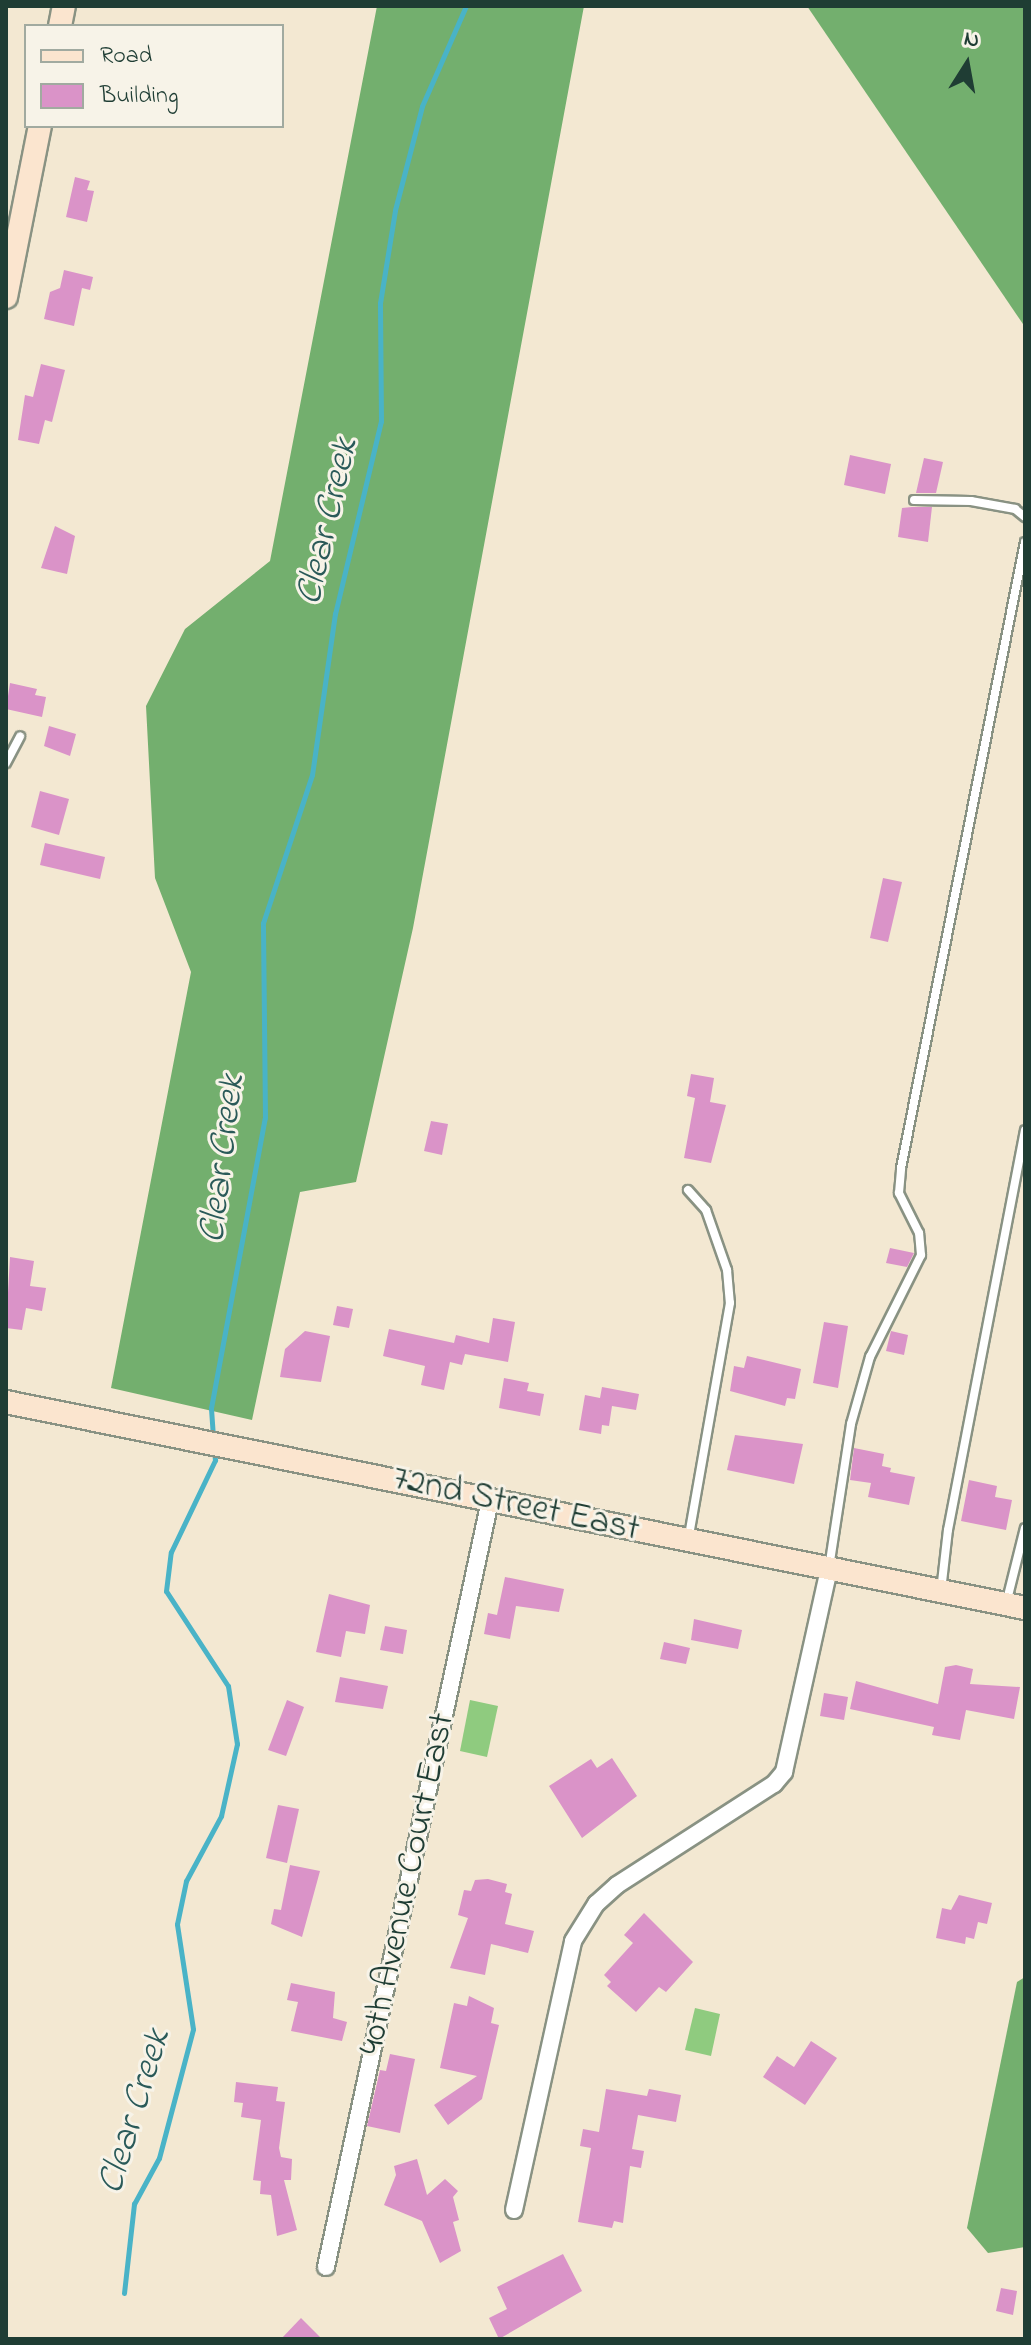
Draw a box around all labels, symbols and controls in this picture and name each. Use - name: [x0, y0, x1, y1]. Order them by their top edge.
- text: N: [961, 23, 982, 58]
- legend: [24, 24, 284, 128]
- north arrow: [927, 24, 1007, 104]
- text: Road: [100, 39, 152, 74]
- text: Building: [100, 79, 179, 114]
- water label: Clear Creek: [288, 434, 370, 610]
- water label: Clear Creek: [191, 1072, 257, 1246]
- street label: 72nd Street East: [389, 1458, 643, 1552]
- street label: 40th Avenue Court East: [351, 1709, 465, 2059]
- water label: Clear Creek: [89, 2024, 183, 2200]

